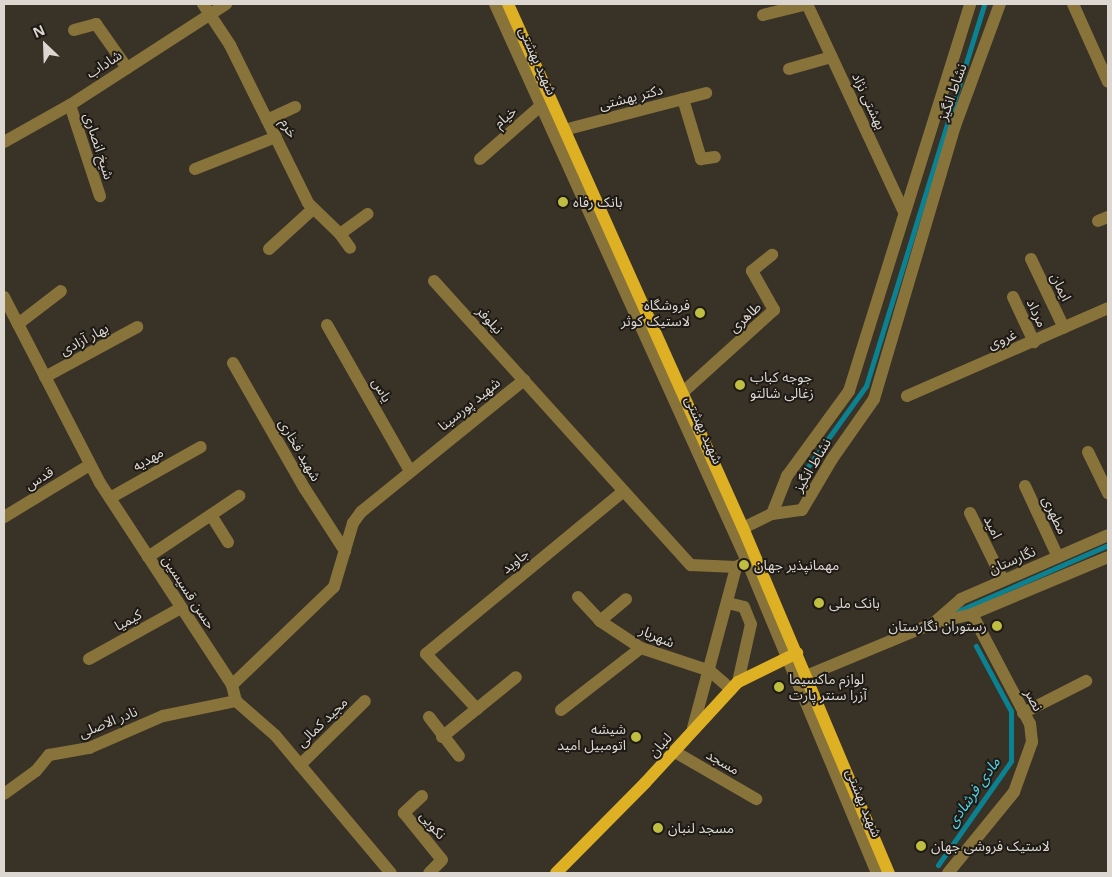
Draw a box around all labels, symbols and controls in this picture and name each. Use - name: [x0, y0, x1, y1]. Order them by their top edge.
- north arrow: [20, 20, 70, 70]
- text: N: [30, 20, 48, 42]
- street label: شهید بهشتی: [516, 24, 560, 98]
- street label: شاداب: [83, 46, 125, 82]
- street label: نشاط انگیز: [934, 61, 970, 123]
- street label: بهشتی نژاد: [849, 70, 889, 132]
- street label: دکتر بهشتی: [597, 81, 665, 113]
- street label: خیام: [490, 103, 520, 131]
- street label: شیخ انصاری: [80, 111, 118, 181]
- street label: خرم: [277, 115, 301, 141]
- place label: بانک رفاه: [573, 194, 623, 210]
- marker: بانک رفاه: [557, 196, 569, 208]
- street label: ایمان: [1047, 270, 1075, 304]
- street label: مرداد: [1023, 296, 1051, 330]
- place label: فروشگاه لاستیک کوثر: [621, 297, 690, 330]
- street label: طاهری: [725, 298, 765, 336]
- street label: نیلوفر: [473, 303, 507, 337]
- marker: فروشگاه لاستیک کوثر: [694, 307, 706, 319]
- street label: بهار آزادی: [57, 319, 111, 359]
- street label: غروی: [985, 326, 1019, 352]
- place label: جوجه کباب زغالی شالتو: [750, 369, 814, 402]
- street label: شهید پورسینا: [435, 374, 503, 434]
- street label: یاس: [368, 375, 396, 405]
- marker: جوجه کباب زغالی شالتو: [734, 379, 746, 391]
- street label: شهید بهشتی: [682, 393, 726, 467]
- street label: شهید فخاری: [275, 416, 325, 484]
- street label: نشاط انگیز: [790, 435, 834, 495]
- street label: مهدیه: [130, 444, 166, 474]
- street label: قدس: [22, 463, 56, 493]
- street label: مطهری: [1039, 493, 1071, 537]
- street label: امید: [980, 513, 1006, 541]
- street label: نگارستان: [986, 543, 1038, 577]
- street label: جاوید: [498, 545, 532, 577]
- street label: حسن قسیسین: [159, 552, 219, 632]
- place label: مهمانپذیر جهان: [754, 557, 839, 573]
- marker: مهمانپذیر جهان: [738, 559, 750, 571]
- place label: بانک ملی: [829, 595, 880, 611]
- marker: بانک ملی: [813, 597, 825, 609]
- street label: کیمیا: [112, 606, 144, 634]
- place label: رستوران نگارستان: [889, 618, 987, 634]
- marker: رستوران نگارستان: [991, 620, 1003, 632]
- street label: شهریار: [637, 621, 677, 651]
- place label: لوازم ماکسیما آزرا سنتر پارت: [789, 671, 867, 704]
- marker: لوازم ماکسیما آزرا سنتر پارت: [773, 681, 785, 693]
- street label: نصر: [1021, 686, 1047, 714]
- street label: مجید کمالی: [293, 694, 351, 750]
- street label: نادر الاصلی: [76, 703, 140, 741]
- place label: شیشه اتومبیل امید: [557, 721, 626, 754]
- street label: لنبان: [645, 729, 675, 761]
- marker: شیشه اتومبیل امید: [630, 731, 642, 743]
- street label: مسجد: [703, 746, 743, 778]
- water label: مادی فرشادی: [942, 753, 1004, 831]
- street label: شهید بهشتی: [843, 766, 885, 840]
- street label: نکویی: [416, 807, 450, 843]
- place label: مسجد لنبان: [668, 820, 734, 836]
- marker: مسجد لنبان: [652, 822, 664, 834]
- place label: لاستیک فروشی جهان: [931, 838, 1050, 854]
- marker: لاستیک فروشی جهان: [915, 840, 927, 852]

